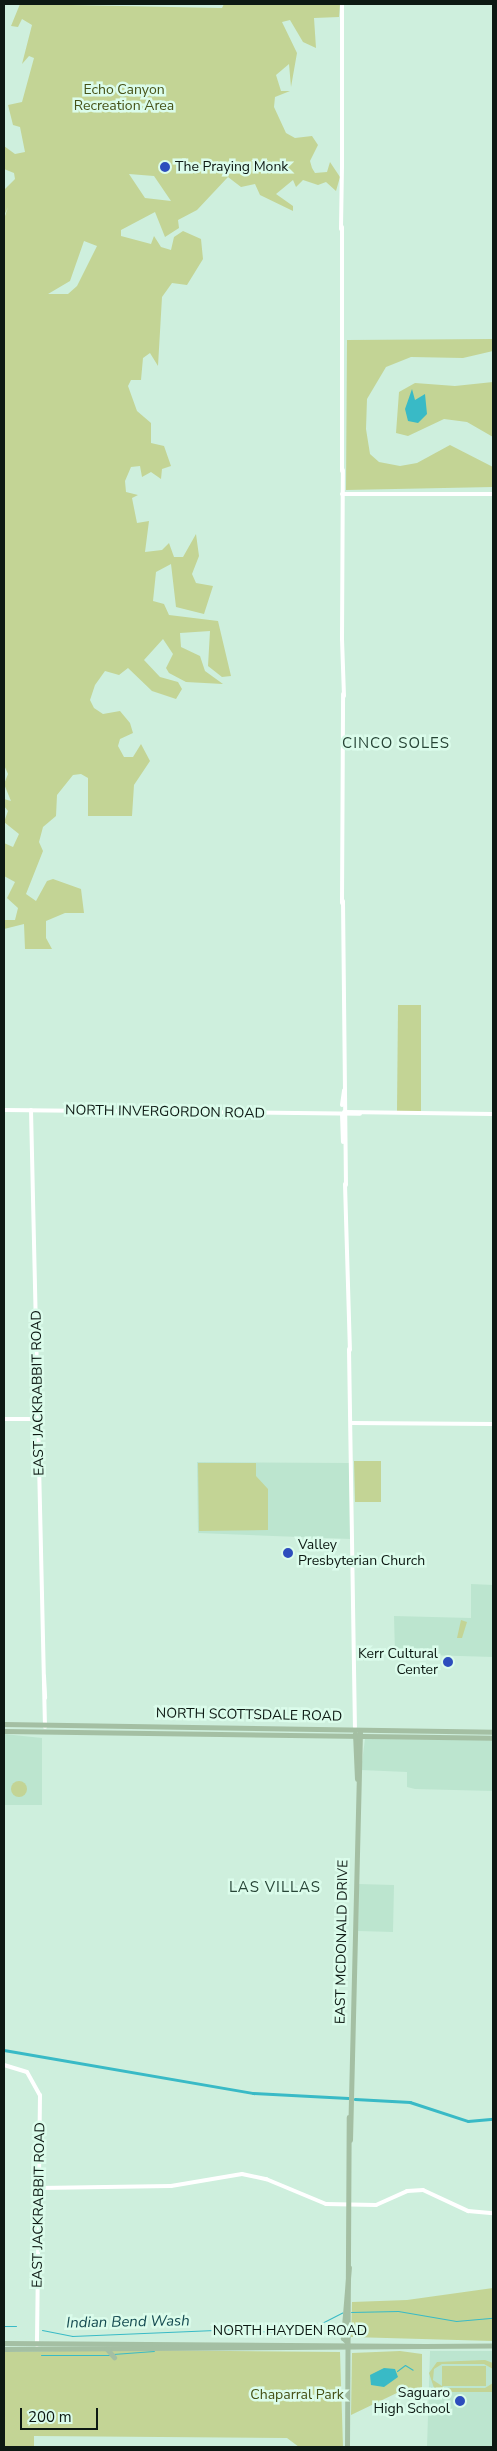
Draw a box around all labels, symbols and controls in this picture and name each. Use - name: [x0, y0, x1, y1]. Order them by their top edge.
- park label: Echo Canyon Recreation Area: [74, 82, 174, 114]
- place label: The Praying Monk: [175, 159, 288, 175]
- marker: The Praying Monk: [159, 161, 171, 173]
- district label: CINCO SOLES: [341, 735, 451, 753]
- street label: NORTH INVERGORDON ROAD: [65, 1102, 265, 1122]
- street label: EAST JACKRABBIT ROAD: [28, 1310, 48, 1476]
- place label: Valley Presbyterian Church: [298, 1537, 425, 1570]
- marker: Valley Presbyterian Church: [282, 1547, 294, 1559]
- place label: Kerr Cultural Center: [358, 1646, 438, 1678]
- marker: Kerr Cultural Center: [442, 1656, 454, 1668]
- street label: NORTH SCOTTSDALE ROAD: [156, 1705, 342, 1725]
- street label: EAST MCDONALD DRIVE: [332, 1860, 352, 2024]
- district label: LAS VILLAS: [228, 1879, 322, 1897]
- street label: EAST JACKRABBIT ROAD: [29, 2122, 49, 2288]
- water label: Indian Bend Wash: [66, 2312, 190, 2332]
- street label: NORTH HAYDEN ROAD: [213, 2323, 367, 2339]
- place label: Saguaro High School: [374, 2385, 450, 2418]
- park label: Chaparral Park: [250, 2387, 344, 2403]
- marker: Saguaro High School: [454, 2395, 466, 2407]
- scale bar: [22, 2398, 100, 2430]
- text: 200 m: [28, 2407, 72, 2427]

